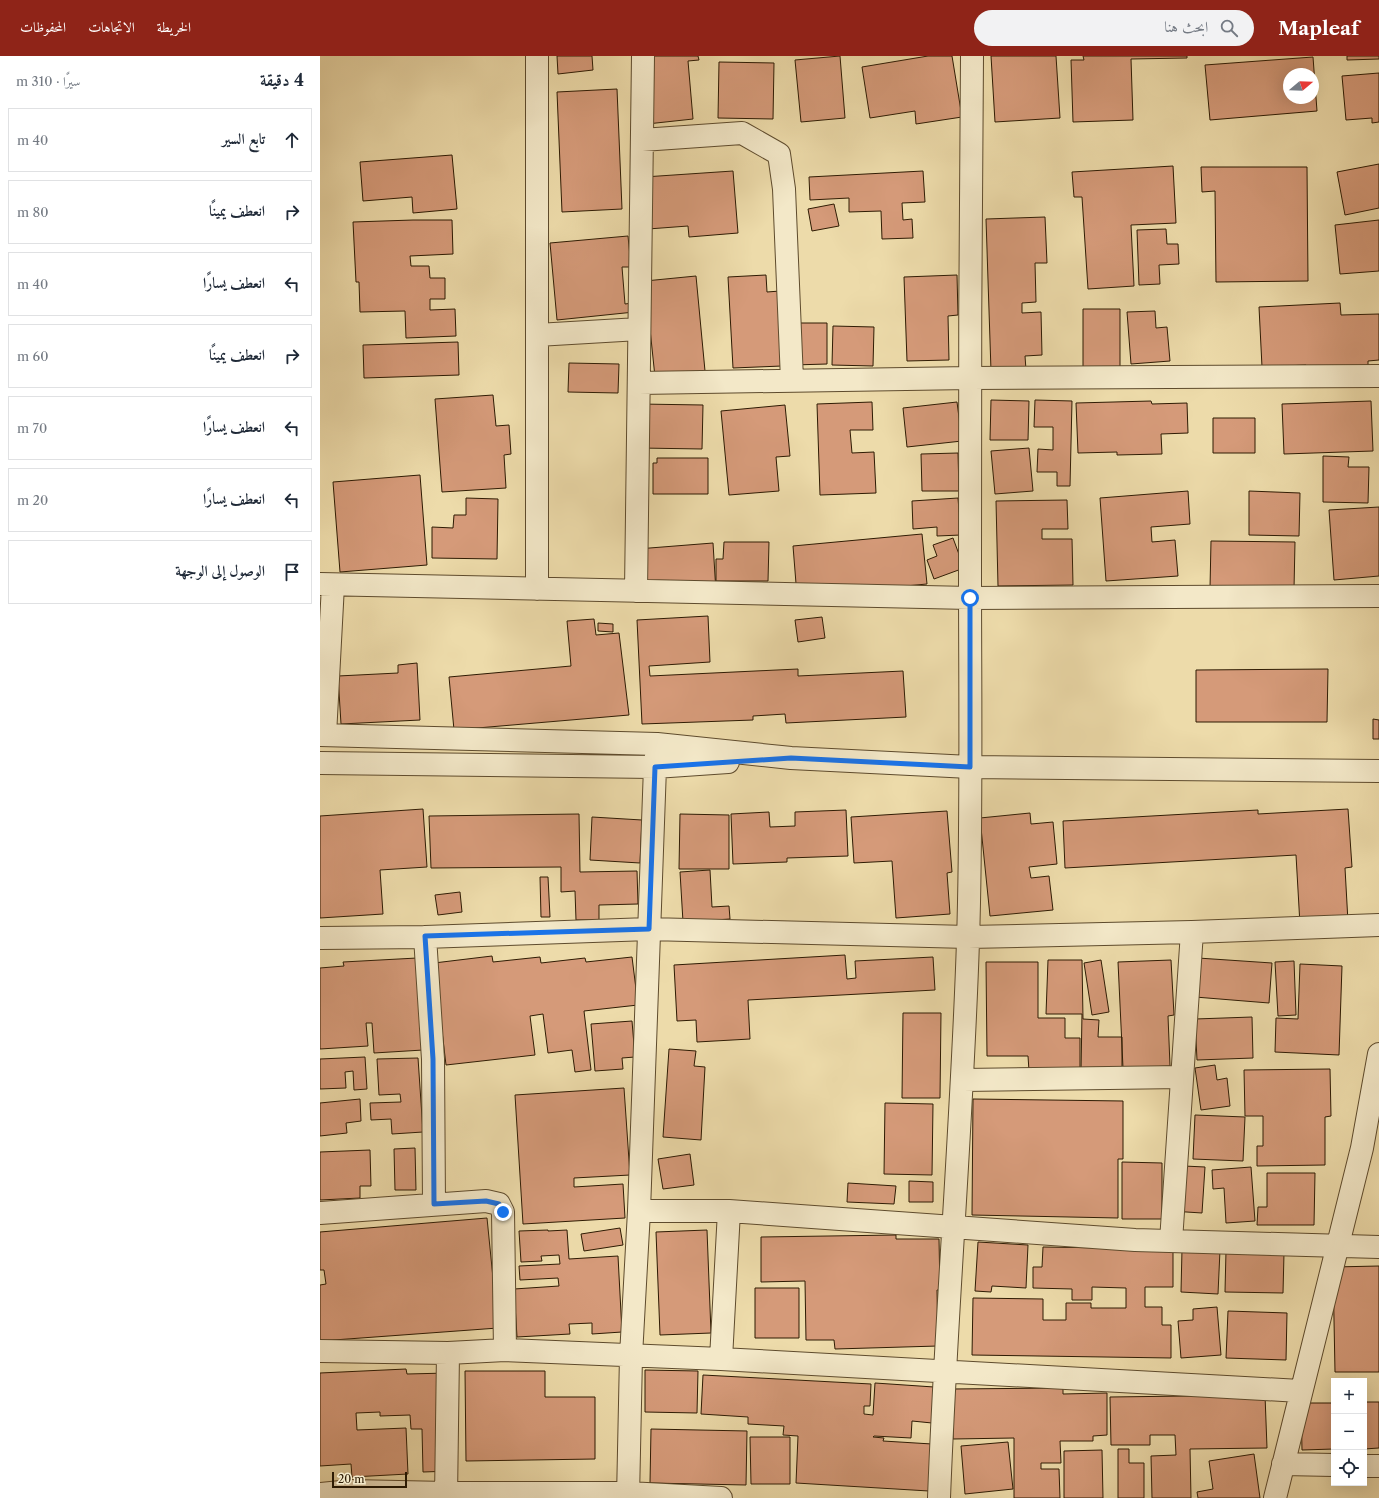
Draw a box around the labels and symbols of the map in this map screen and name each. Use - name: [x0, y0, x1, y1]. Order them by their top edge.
- north arrow: [1283, 68, 1319, 104]
- route start: [961, 589, 979, 607]
- route end: [494, 1203, 512, 1221]
- scale bar: [332, 1470, 407, 1489]

